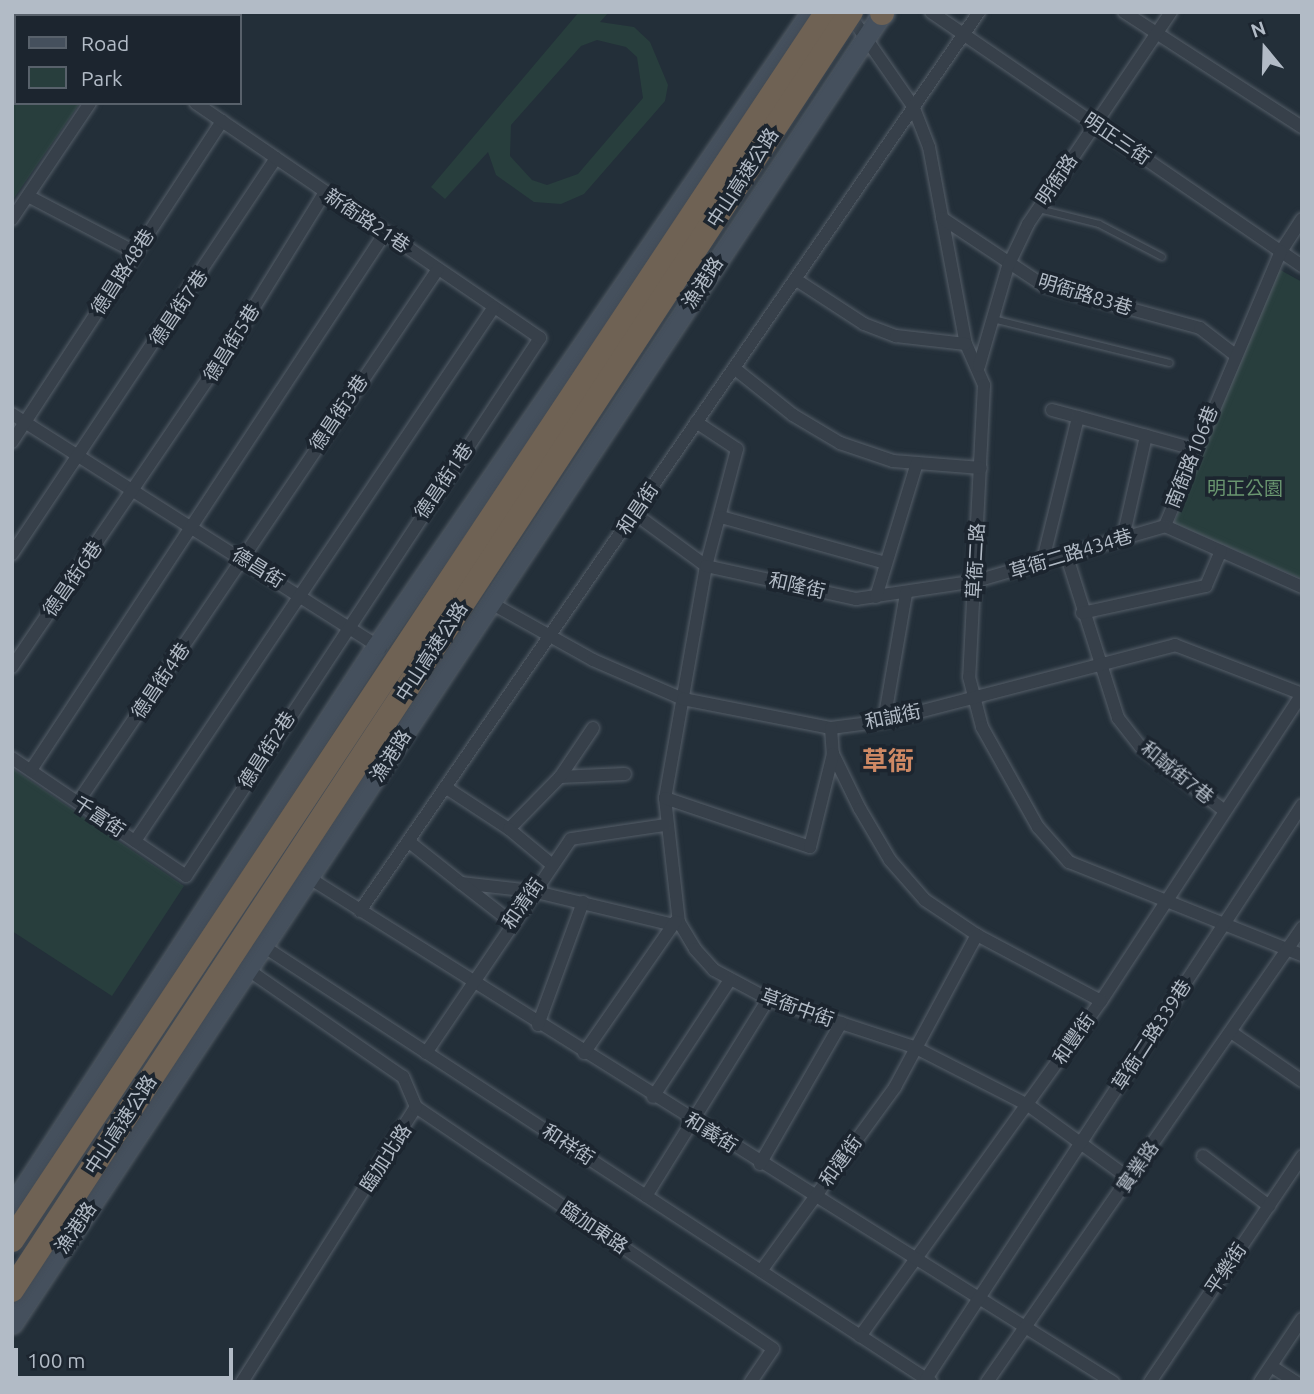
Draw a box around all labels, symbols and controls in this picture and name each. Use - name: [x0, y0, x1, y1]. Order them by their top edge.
- legend: [14, 14, 242, 105]
- north arrow: [1230, 14, 1300, 84]
- text: N: [1248, 16, 1268, 42]
- text: Road: [81, 31, 129, 55]
- text: Park: [81, 66, 123, 90]
- street label: 明正三街: [1079, 108, 1155, 170]
- street label: 中山高速公路: [702, 124, 784, 232]
- street label: 明衙路: [1032, 150, 1082, 210]
- street label: 新衙路21巷: [320, 184, 414, 258]
- street label: 德昌路48巷: [87, 225, 159, 319]
- street label: 漁港路: [678, 253, 728, 313]
- street label: 德昌街7巷: [145, 266, 213, 350]
- street label: 明衙路83巷: [1035, 270, 1135, 320]
- street label: 德昌街5巷: [199, 300, 265, 386]
- street label: 德昌街3巷: [305, 371, 373, 455]
- street label: 南衙路106巷: [1161, 403, 1223, 511]
- street label: 德昌街1巷: [410, 439, 478, 523]
- park label: 明正公園: [1207, 478, 1283, 500]
- street label: 和昌街: [613, 479, 663, 539]
- street label: 草衙二路: [963, 522, 989, 600]
- street label: 草衙二路434巷: [1007, 525, 1135, 583]
- street label: 德昌街6巷: [39, 537, 107, 621]
- street label: 德昌街: [228, 543, 288, 593]
- street label: 和隆街: [767, 568, 827, 604]
- street label: 中山高速公路: [391, 598, 473, 706]
- street label: 德昌街4巷: [127, 639, 195, 723]
- street label: 和誠街: [863, 700, 923, 734]
- street label: 德昌街2巷: [234, 707, 300, 793]
- street label: 漁港路: [366, 726, 416, 786]
- street label: 和誠街7巷: [1136, 737, 1218, 809]
- district label: 草衙: [862, 745, 914, 777]
- street label: 千富街: [69, 792, 129, 842]
- street label: 和清街: [497, 874, 549, 934]
- street label: 草衙二路339巷: [1108, 975, 1196, 1095]
- street label: 草衙中街: [757, 984, 837, 1032]
- street label: 和豐街: [1048, 1009, 1100, 1069]
- street label: 中山高速公路: [80, 1071, 162, 1179]
- street label: 和義街: [681, 1108, 741, 1158]
- street label: 臨加北路: [356, 1120, 416, 1196]
- street label: 和祥街: [538, 1120, 598, 1170]
- street label: 和運街: [815, 1131, 867, 1191]
- street label: 實業路: [1112, 1137, 1164, 1197]
- street label: 臨加東路: [556, 1197, 632, 1259]
- street label: 漁港路: [51, 1198, 101, 1258]
- street label: 平樂街: [1201, 1239, 1251, 1299]
- scale bar: [18, 1334, 236, 1378]
- text: 100 m: [27, 1348, 85, 1372]

